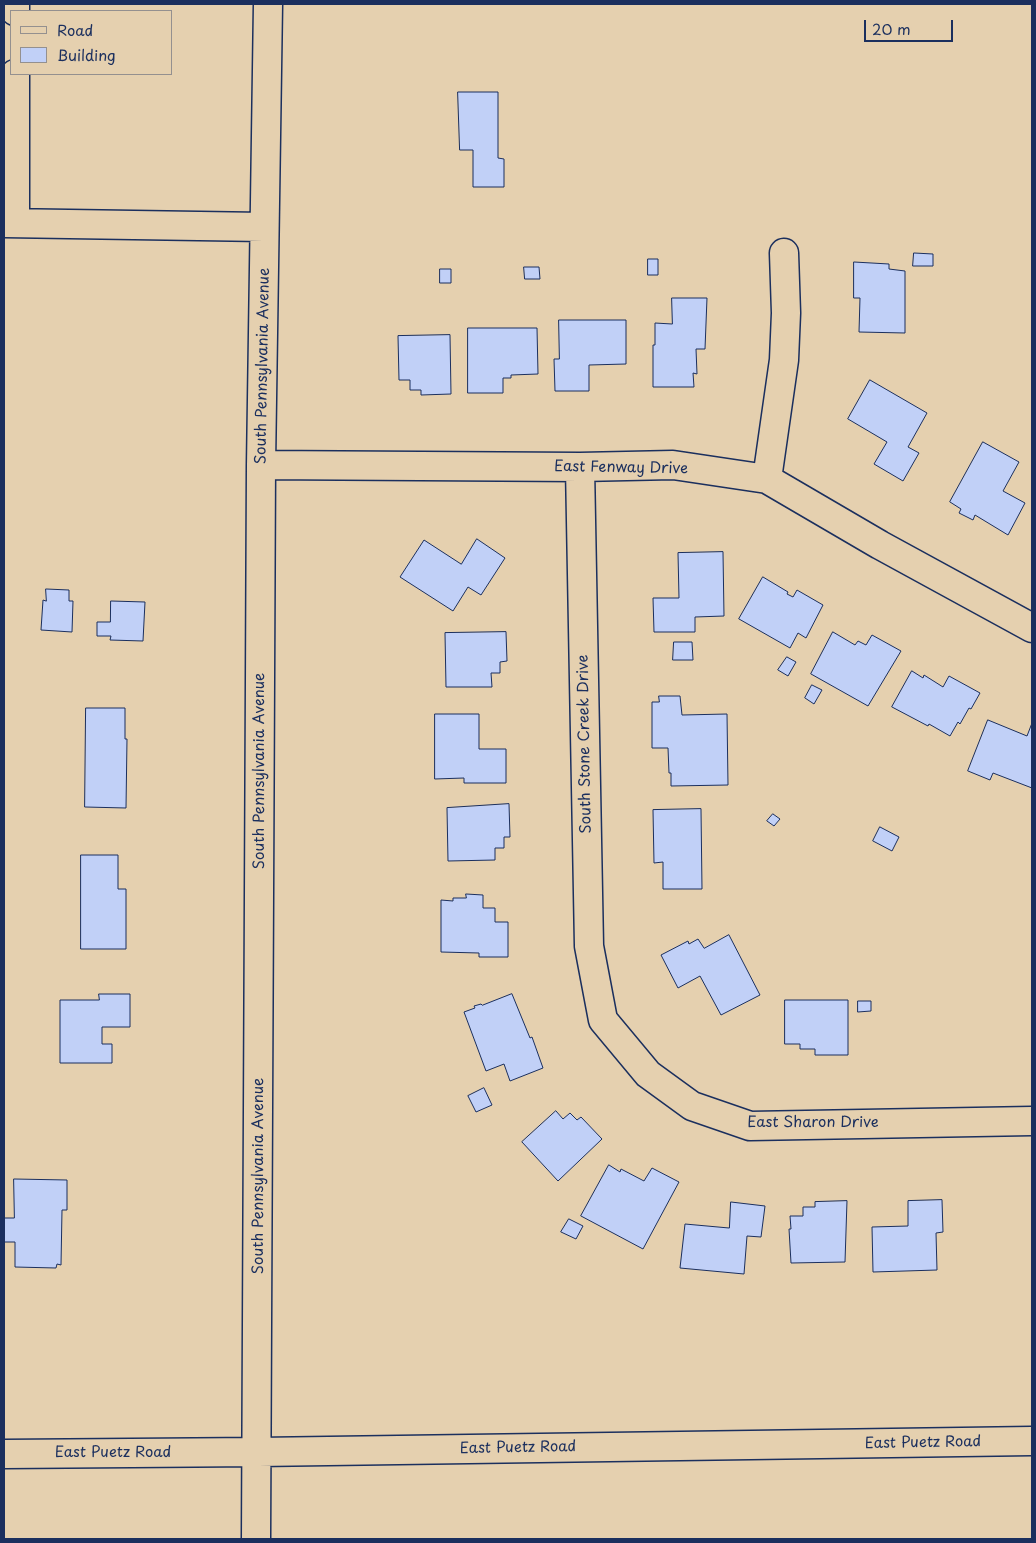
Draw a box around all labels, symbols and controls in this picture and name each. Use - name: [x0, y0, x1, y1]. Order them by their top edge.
- legend: [10, 10, 172, 75]
- scale bar: [866, 10, 955, 42]
- text: 20 m: [872, 17, 911, 40]
- text: Road: [57, 18, 93, 41]
- text: Building: [57, 43, 116, 66]
- street label: South Pennsylvania Avenue: [252, 268, 274, 464]
- street label: East Fenway Drive: [554, 458, 688, 478]
- street label: South Stone Creek Drive: [574, 654, 596, 834]
- street label: South Pennsylvania Avenue: [251, 673, 269, 869]
- street label: South Pennsylvania Avenue: [250, 1078, 268, 1274]
- street label: East Sharon Drive: [747, 1114, 879, 1132]
- street label: East Puetz Road: [865, 1433, 981, 1453]
- street label: East Puetz Road: [460, 1438, 576, 1458]
- street label: East Puetz Road: [55, 1444, 171, 1462]

